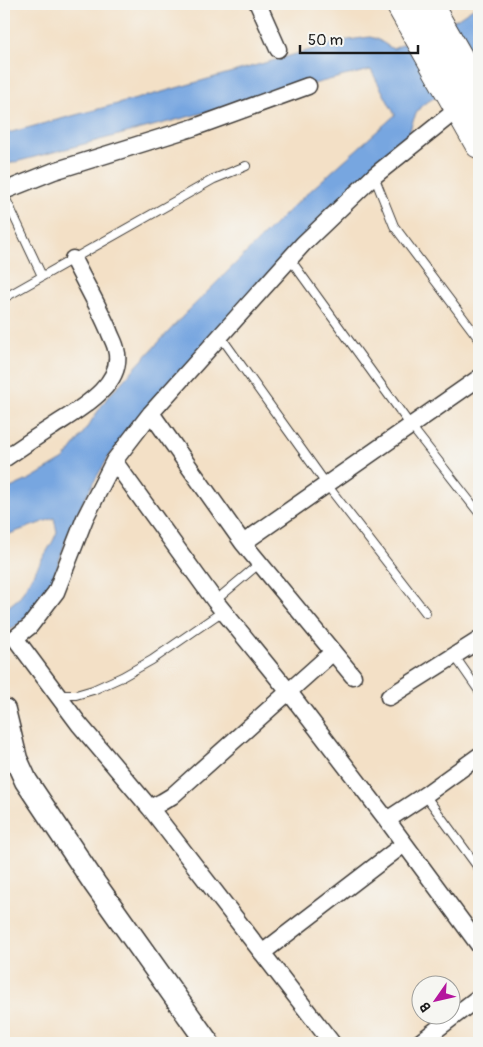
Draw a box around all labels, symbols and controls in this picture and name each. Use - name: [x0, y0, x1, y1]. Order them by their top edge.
- scale bar: [300, 22, 418, 54]
- text: 50 m: [308, 31, 343, 50]
- north arrow: [410, 974, 460, 1024]
- text: B: [416, 999, 435, 1015]

